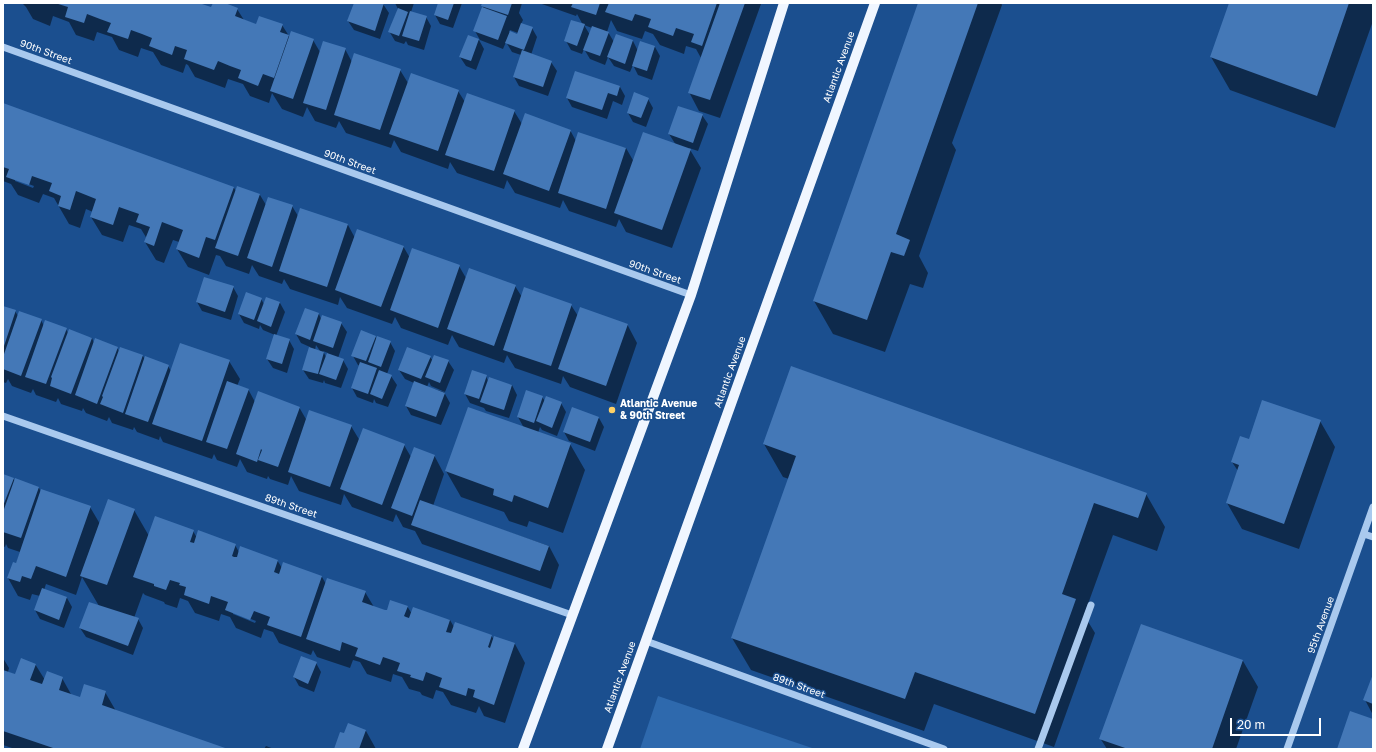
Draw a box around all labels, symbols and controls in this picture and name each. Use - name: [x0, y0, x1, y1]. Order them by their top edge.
- street label: Atlantic Avenue: [821, 30, 857, 104]
- street label: 90th Street: [18, 37, 74, 67]
- street label: 90th Street: [322, 147, 378, 177]
- street label: 90th Street: [627, 257, 683, 287]
- street label: Atlantic Avenue: [712, 335, 748, 409]
- place label: Atlantic Avenue & 90th Street: [620, 398, 697, 422]
- marker: Atlantic Avenue & 90th Street: [607, 405, 617, 415]
- street label: 89th Street: [263, 491, 319, 521]
- street label: 95th Avenue: [1305, 595, 1337, 655]
- street label: Atlantic Avenue: [602, 640, 638, 714]
- street label: 89th Street: [771, 671, 827, 701]
- scale bar: [1232, 710, 1323, 736]
- text: 20 m: [1237, 717, 1265, 732]

